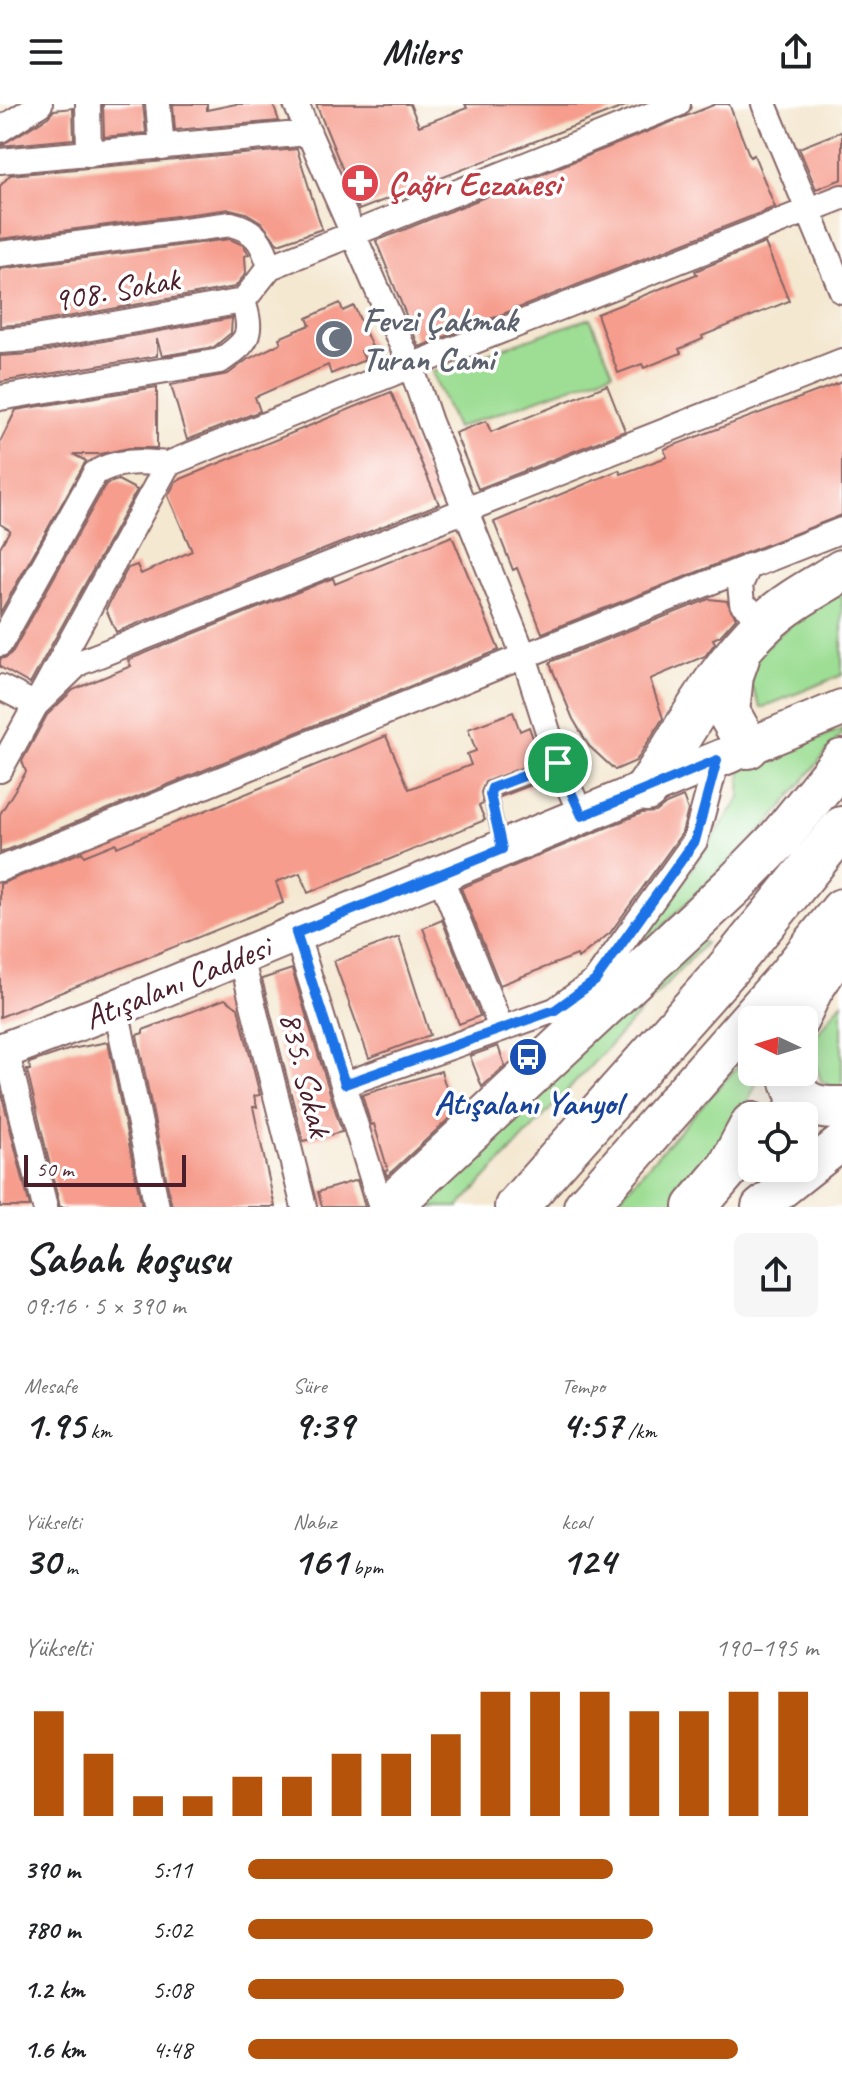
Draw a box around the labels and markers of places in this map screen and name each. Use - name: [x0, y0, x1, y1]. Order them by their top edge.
- pharmacy icon: Çağrı Eczanesi: [339, 162, 381, 204]
- place label: Çağrı Eczanesi: [388, 162, 565, 205]
- place label: Fevzi Çakmak Turan Cami: [362, 298, 521, 380]
- mosque icon: Fevzi Çakmak Turan Cami: [313, 318, 355, 360]
- pin: [524, 729, 592, 797]
- bus stop icon: Atışalanı Yanyol: [507, 1036, 549, 1078]
- place label: Atışalanı Yanyol: [434, 1081, 628, 1124]

